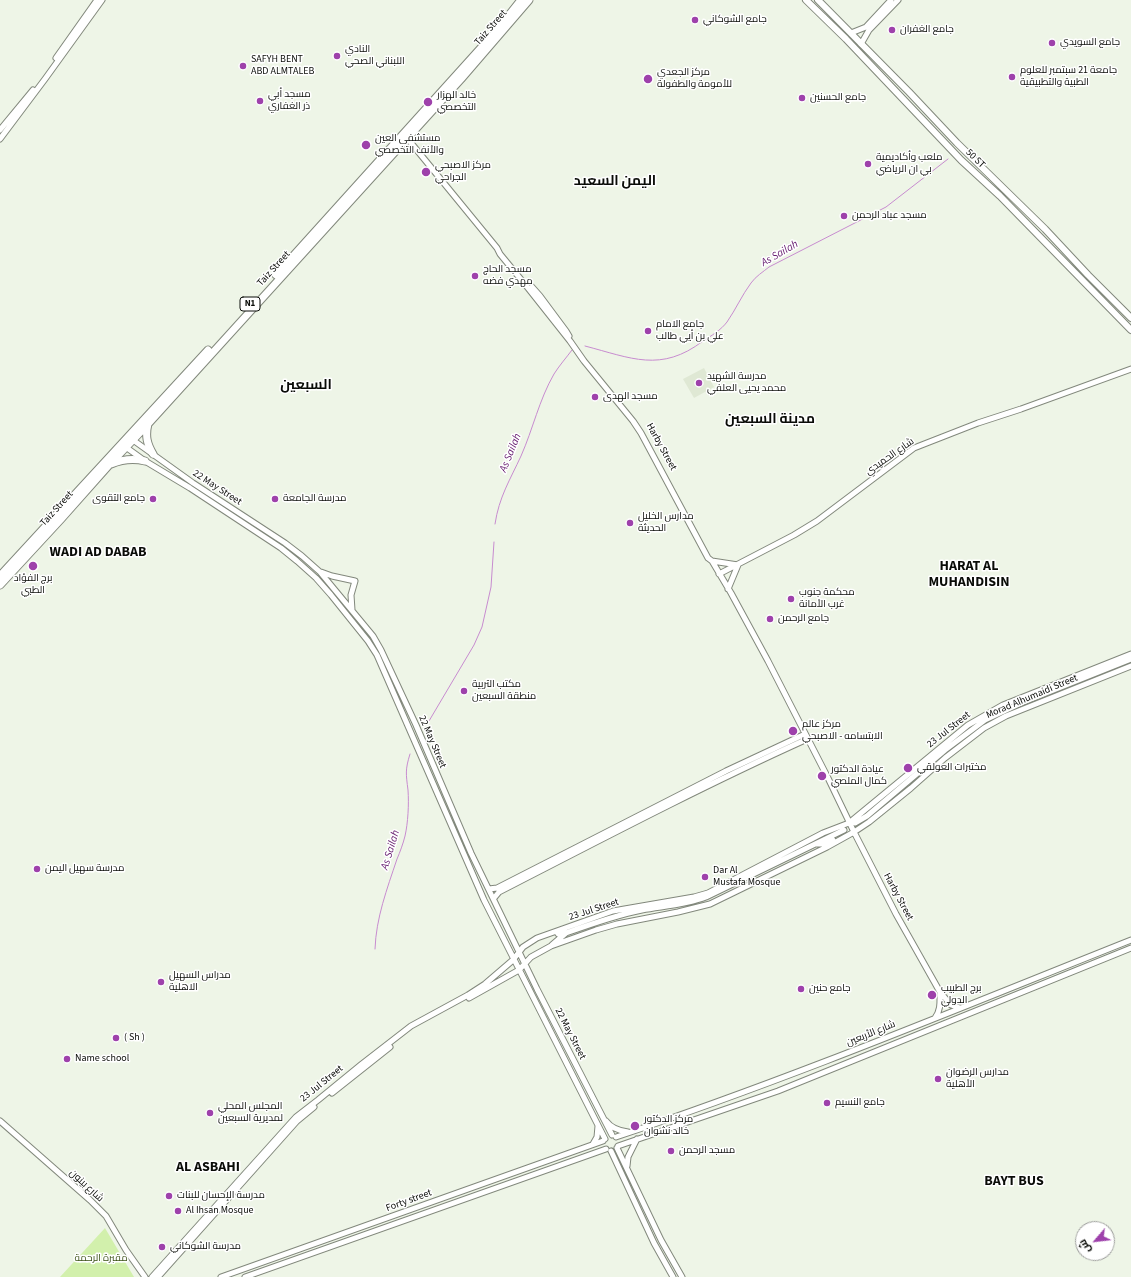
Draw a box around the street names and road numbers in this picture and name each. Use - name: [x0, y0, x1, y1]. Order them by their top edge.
- street label: Taiz Street: [472, 8, 510, 48]
- street label: 50 ST: [963, 147, 987, 171]
- street label: Taiz Street: [255, 249, 293, 289]
- road number: N1: [240, 297, 260, 311]
- street label: Harby Street: [643, 421, 679, 473]
- street label: شارع الحميدي: [863, 436, 917, 478]
- street label: 22 May Street: [190, 468, 244, 508]
- street label: Taiz Street: [38, 489, 76, 529]
- street label: Morad Alhumaidi Street: [984, 672, 1080, 722]
- street label: 23 Jul Street: [925, 709, 973, 751]
- street label: 22 May Street: [416, 714, 448, 770]
- street label: Harby Street: [880, 871, 916, 923]
- street label: 23 Jul Street: [568, 896, 620, 924]
- street label: 22 May Street: [552, 1006, 588, 1062]
- street label: شارع الأربعين: [845, 1019, 897, 1049]
- street label: 23 Jul Street: [298, 1063, 346, 1105]
- street label: شارع بينون: [66, 1167, 106, 1205]
- street label: Forty street: [385, 1187, 433, 1215]

